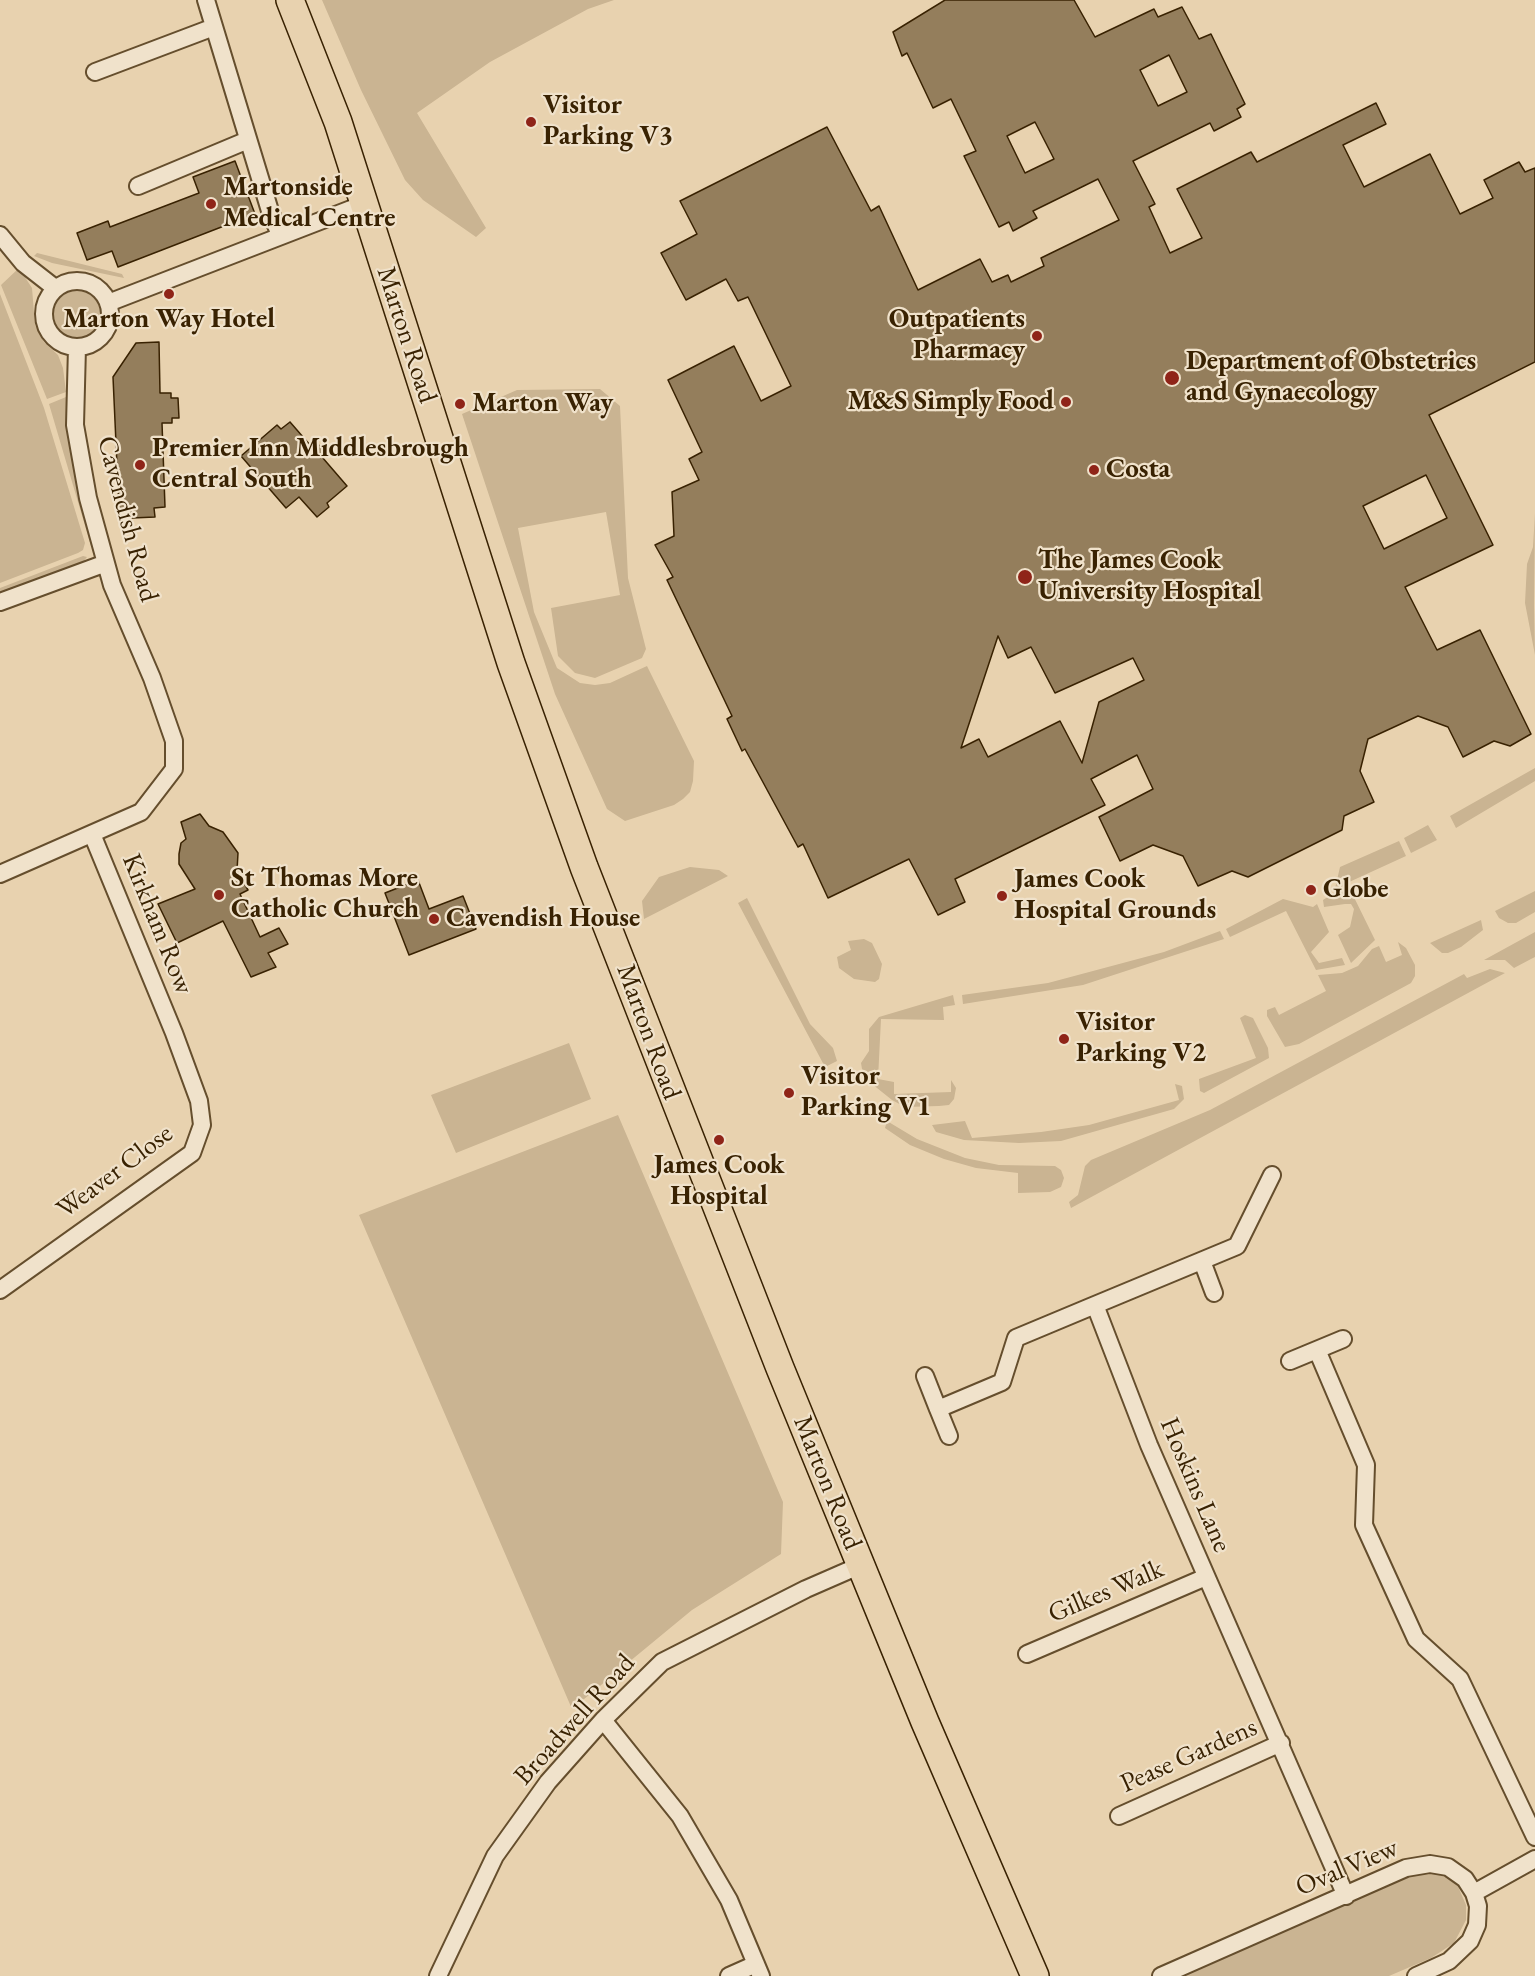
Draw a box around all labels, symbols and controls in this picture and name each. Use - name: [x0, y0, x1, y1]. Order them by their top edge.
- place label: Visitor Parking V3: [543, 90, 673, 153]
- marker: Visitor Parking V3: [524, 115, 538, 129]
- place label: Martonside Medical Centre: [223, 172, 395, 235]
- marker: Martonside Medical Centre: [204, 197, 218, 211]
- street label: Marton Road: [369, 263, 443, 407]
- marker: Marton Way Hotel: [162, 287, 176, 301]
- place label: Marton Way Hotel: [63, 304, 275, 336]
- place label: Outpatients Pharmacy: [889, 304, 1025, 367]
- marker: Outpatients Pharmacy: [1030, 329, 1044, 343]
- place label: Department of Obstetrics and Gynaecology: [1186, 346, 1476, 409]
- marker: Department of Obstetrics and Gynaecology: [1163, 369, 1181, 387]
- place label: M&S Simply Food: [848, 386, 1054, 418]
- place label: Marton Way: [472, 388, 613, 420]
- marker: M&S Simply Food: [1059, 395, 1073, 409]
- marker: Marton Way: [453, 397, 467, 411]
- street label: Cavendish Road: [89, 433, 165, 605]
- place label: Premier Inn Middlesbrough Central South: [152, 433, 469, 496]
- place label: Costa: [1106, 454, 1170, 486]
- marker: Premier Inn Middlesbrough Central South: [133, 458, 147, 472]
- marker: Costa: [1087, 463, 1101, 477]
- place label: The James Cook University Hospital: [1038, 545, 1261, 608]
- marker: The James Cook University Hospital: [1016, 568, 1034, 586]
- street label: Kirkham Row: [114, 849, 200, 999]
- place label: St Thomas More Catholic Church: [231, 863, 419, 926]
- place label: James Cook Hospital Grounds: [1014, 864, 1216, 927]
- place label: Globe: [1323, 874, 1388, 906]
- marker: Globe: [1304, 883, 1318, 897]
- marker: St Thomas More Catholic Church: [212, 888, 226, 902]
- marker: James Cook Hospital Grounds: [995, 889, 1009, 903]
- place label: Cavendish House: [446, 903, 640, 935]
- marker: Cavendish House: [427, 912, 441, 926]
- street label: Marton Road: [609, 960, 687, 1104]
- place label: Visitor Parking V2: [1076, 1007, 1206, 1070]
- marker: Visitor Parking V2: [1057, 1032, 1071, 1046]
- place label: Visitor Parking V1: [801, 1061, 931, 1124]
- marker: Visitor Parking V1: [782, 1086, 796, 1100]
- street label: Weaver Close: [50, 1118, 180, 1226]
- marker: James Cook Hospital: [712, 1133, 726, 1147]
- place label: James Cook Hospital: [653, 1150, 785, 1213]
- street label: Marton Road: [785, 1411, 869, 1555]
- street label: Hoskins Lane: [1152, 1413, 1238, 1557]
- street label: Gilkes Walk: [1044, 1553, 1168, 1631]
- street label: Broadwell Road: [508, 1648, 642, 1792]
- street label: Pease Gardens: [1116, 1711, 1262, 1801]
- street label: Oval View: [1291, 1832, 1403, 1904]

